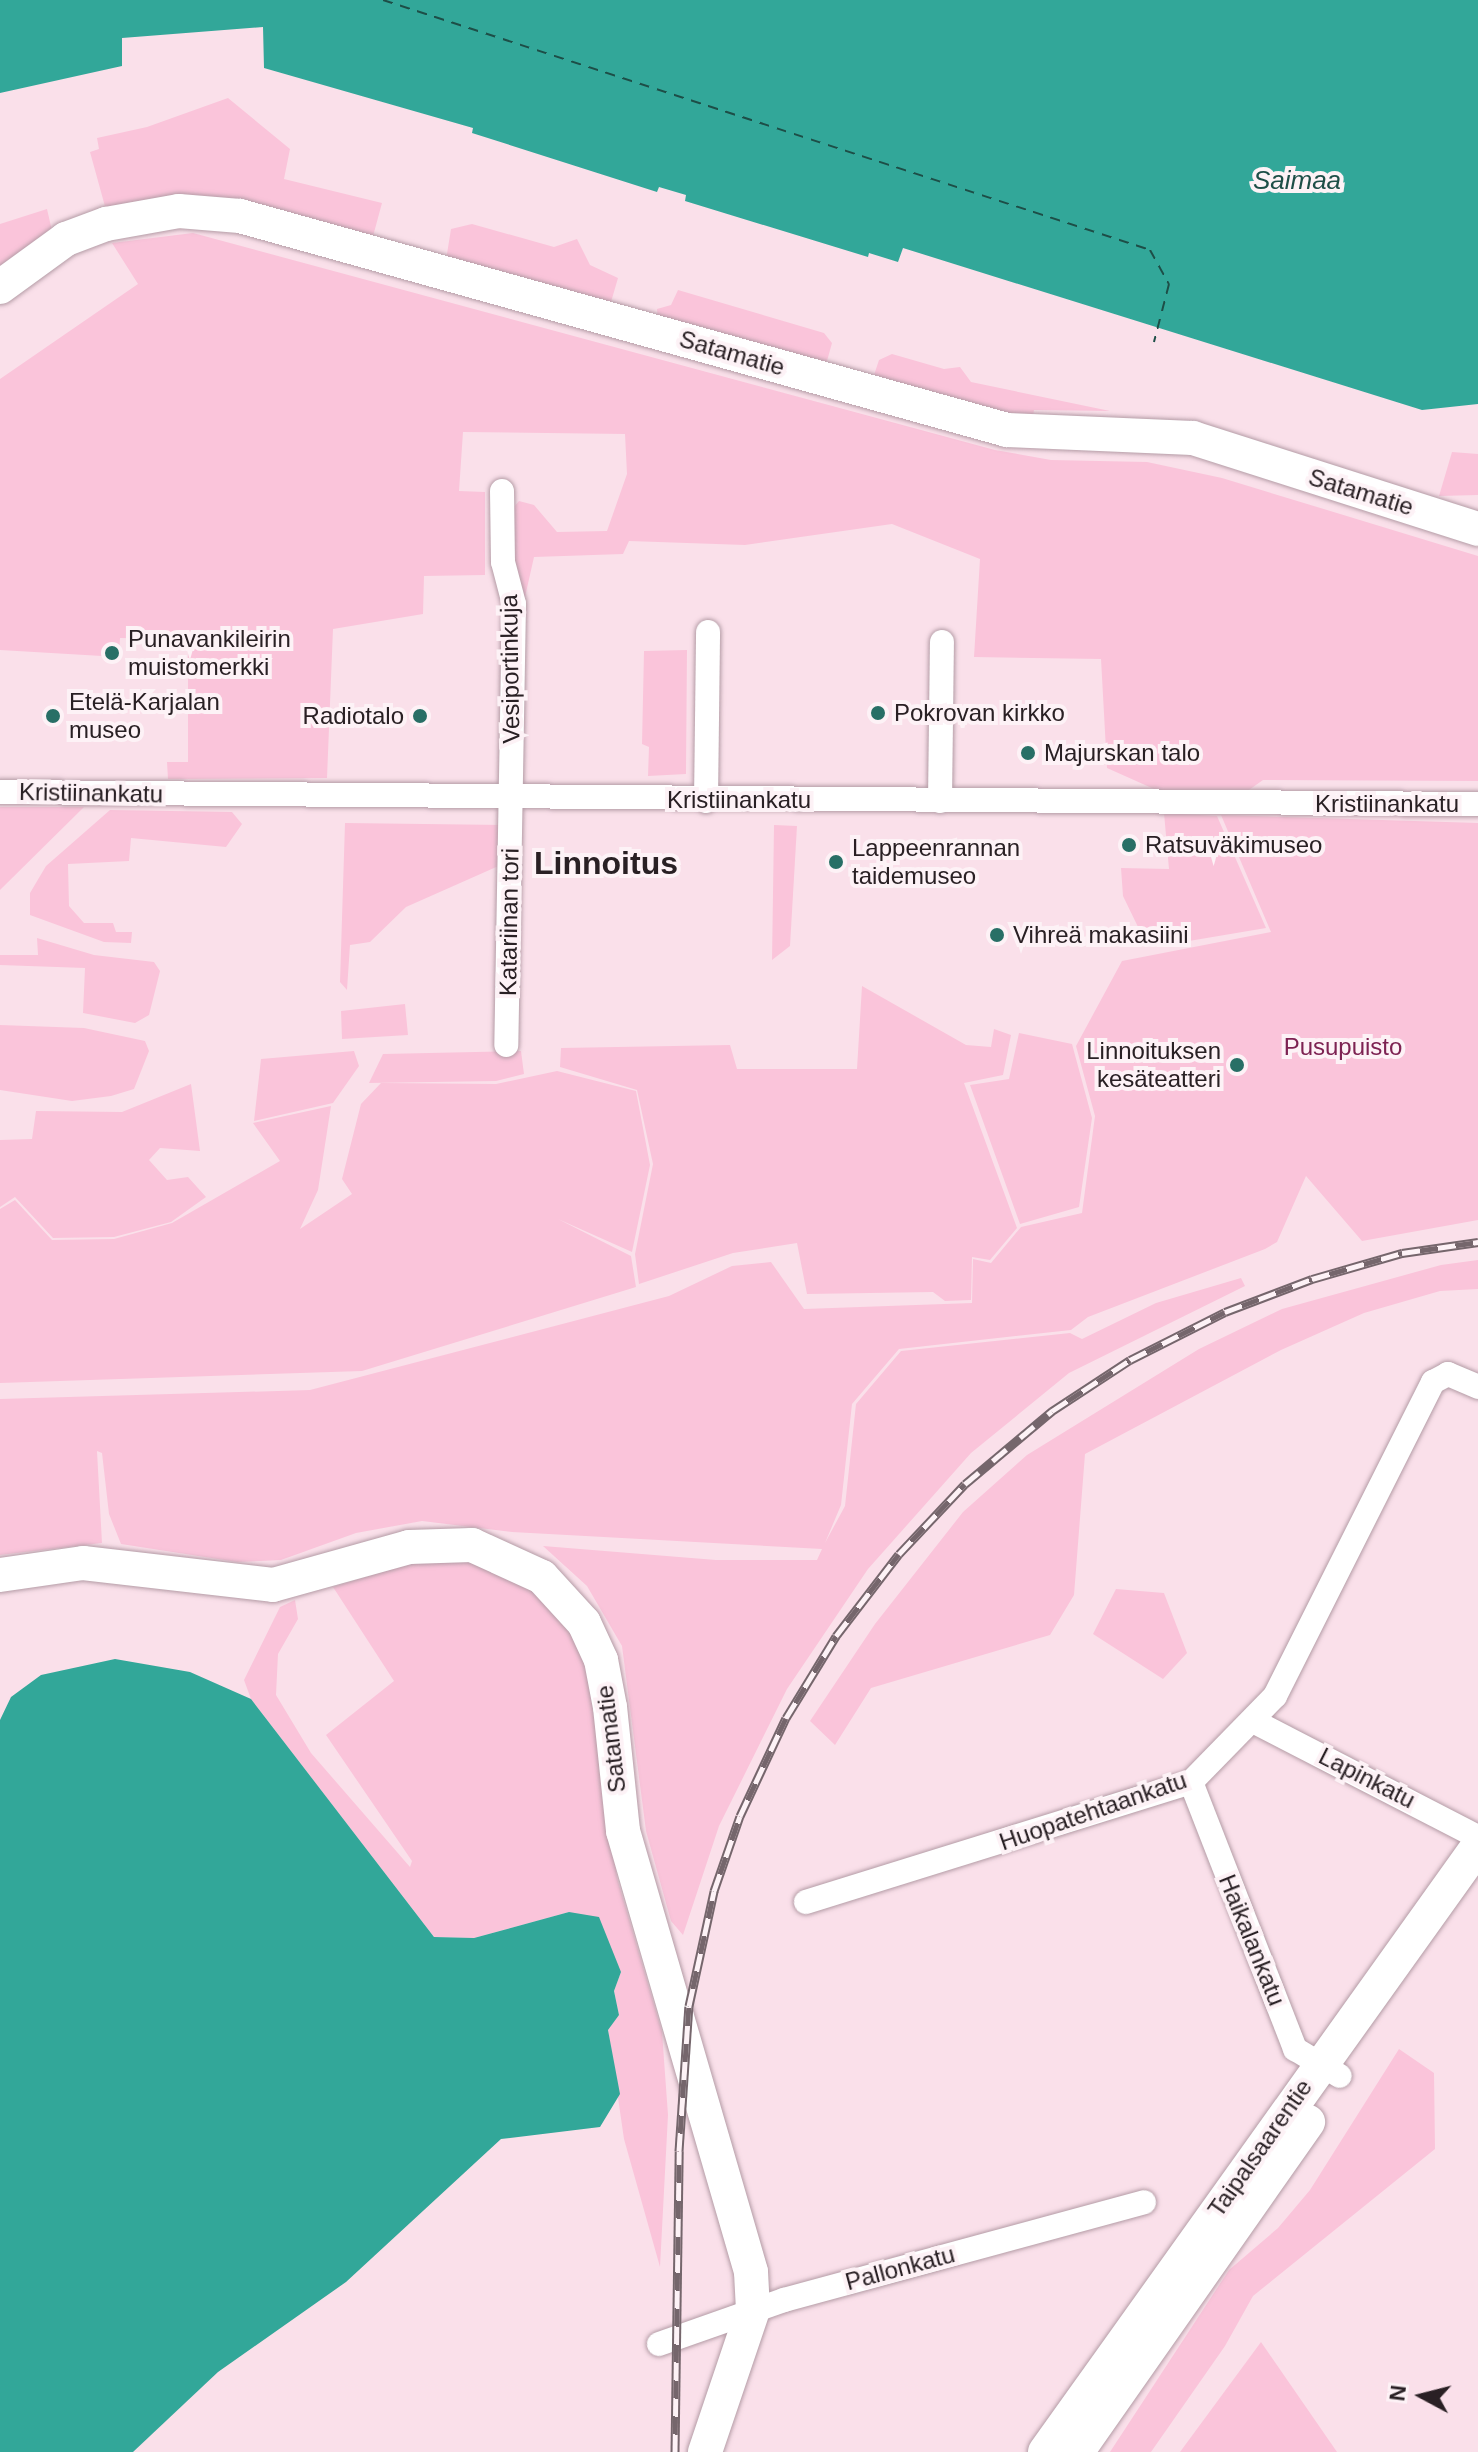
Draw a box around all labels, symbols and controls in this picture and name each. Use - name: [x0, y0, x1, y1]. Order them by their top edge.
- water label: Saimaa: [1253, 165, 1341, 197]
- street label: Satamatie: [676, 324, 788, 382]
- street label: Satamatie: [1305, 462, 1417, 522]
- street label: Vesiportinkuja: [494, 594, 526, 744]
- place label: Punavankileirin muistomerkki: [128, 625, 291, 681]
- marker: Punavankileirin muistomerkki: [103, 644, 121, 662]
- place label: Etelä-Karjalan museo: [69, 688, 220, 744]
- place label: Pokrovan kirkko: [894, 699, 1065, 727]
- place label: Radiotalo: [303, 702, 404, 730]
- marker: Pokrovan kirkko: [869, 704, 887, 722]
- marker: Etelä-Karjalan museo: [44, 707, 62, 725]
- marker: Radiotalo: [411, 707, 429, 725]
- place label: Majurskan talo: [1044, 739, 1200, 767]
- marker: Majurskan talo: [1019, 744, 1037, 762]
- street label: Kristiinankatu: [19, 777, 163, 809]
- street label: Kristiinankatu: [667, 786, 811, 814]
- street label: Kristiinankatu: [1315, 790, 1459, 818]
- place label: Ratsuväkimuseo: [1145, 831, 1322, 859]
- place label: Lappeenrannan taidemuseo: [852, 834, 1020, 890]
- marker: Ratsuväkimuseo: [1120, 836, 1138, 854]
- district label: Linnoitus: [534, 844, 678, 882]
- street label: Katariinan tori: [493, 848, 525, 996]
- marker: Lappeenrannan taidemuseo: [827, 853, 845, 871]
- place label: Vihreä makasiini: [1013, 921, 1189, 949]
- marker: Vihreä makasiini: [988, 926, 1006, 944]
- park label: Pusupuisto: [1284, 1033, 1402, 1061]
- place label: Linnoituksen kesäteatteri: [1086, 1037, 1221, 1093]
- marker: Linnoituksen kesäteatteri: [1228, 1056, 1246, 1074]
- street label: Satamatie: [590, 1684, 632, 1794]
- street label: Lapinkatu: [1314, 1742, 1420, 1814]
- street label: Huopatehtaankatu: [996, 1765, 1190, 1857]
- street label: Haikalankatu: [1213, 1870, 1291, 2010]
- street label: Taipalsaarentie: [1202, 2074, 1318, 2222]
- street label: Pallonkatu: [842, 2240, 958, 2296]
- north arrow: [1382, 2356, 1462, 2436]
- text: N: [1384, 2384, 1411, 2402]

